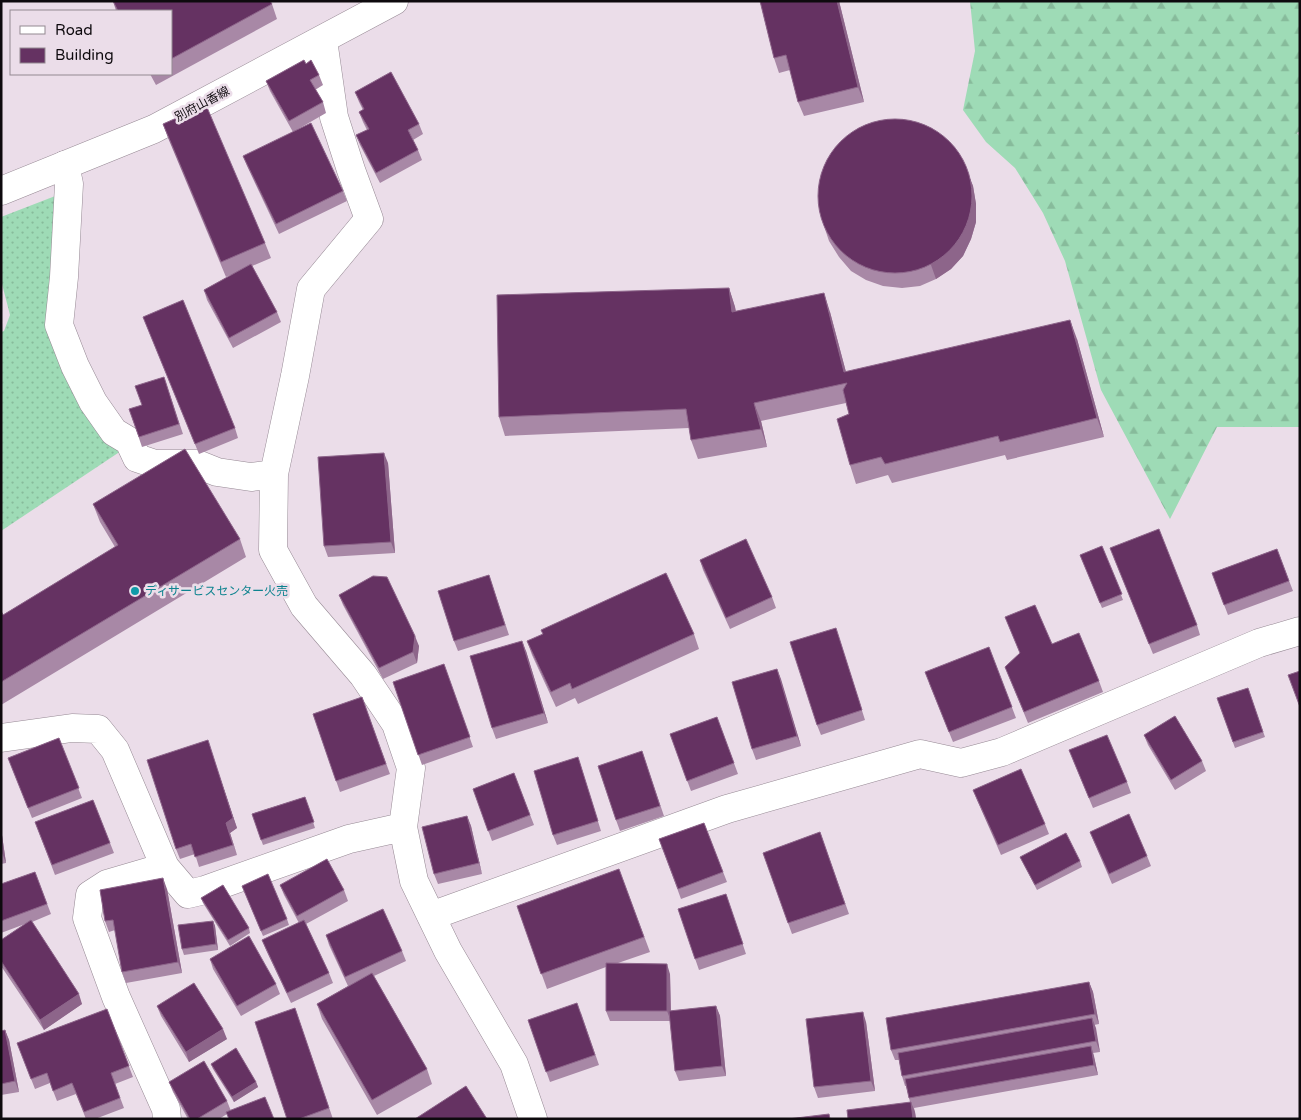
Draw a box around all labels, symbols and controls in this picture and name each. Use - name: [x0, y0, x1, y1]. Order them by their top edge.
- legend: [10, 10, 172, 75]
- text: Road: [55, 21, 93, 39]
- text: Building: [55, 46, 114, 64]
- street label: 別府山香線: [172, 84, 232, 124]
- place label: ディサービスセンター火売: [145, 584, 288, 598]
- marker: ディサービスセンター火売: [129, 585, 141, 597]

